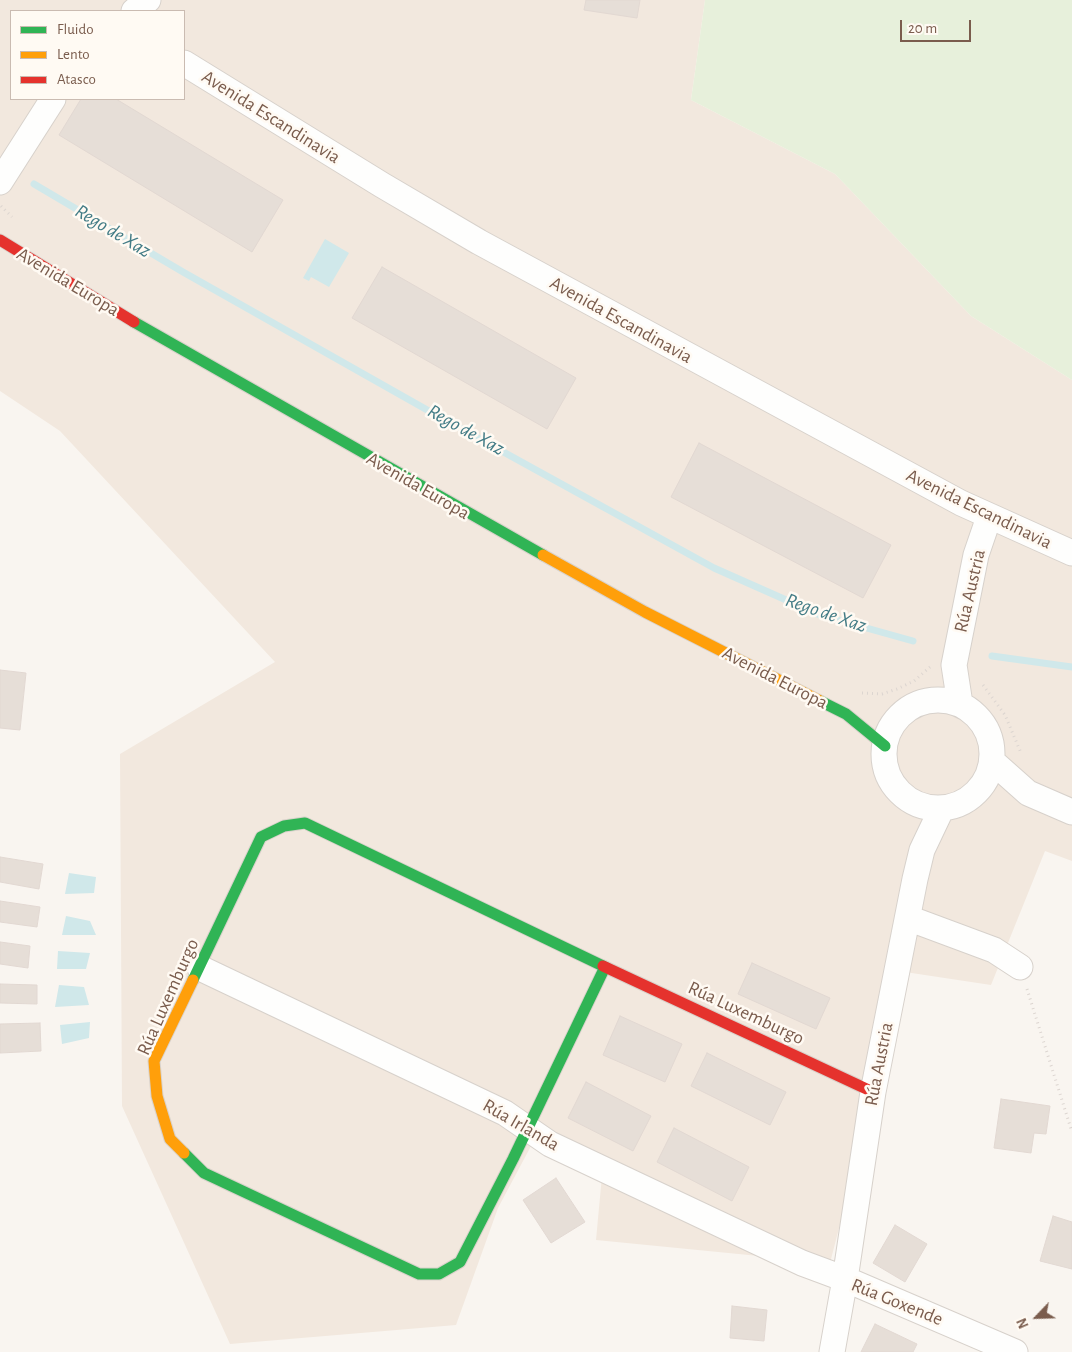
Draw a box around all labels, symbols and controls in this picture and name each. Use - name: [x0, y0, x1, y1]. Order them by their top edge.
- legend: [10, 10, 185, 100]
- scale bar: [902, 10, 973, 42]
- text: 20 m: [908, 21, 937, 36]
- text: Fluido: [57, 22, 94, 37]
- text: Lento: [57, 47, 90, 62]
- street label: Avenida Escandinavia: [197, 65, 345, 169]
- text: Atasco: [57, 72, 96, 87]
- water label: Rego de Xaz: [71, 199, 155, 263]
- street label: Avenida Europa: [13, 242, 123, 322]
- street label: Avenida Escandinavia: [546, 271, 696, 369]
- water label: Rego de Xaz: [423, 399, 509, 461]
- street label: Avenida Europa: [362, 447, 474, 525]
- street label: Avenida Escandinavia: [902, 464, 1056, 554]
- street label: Rúa Austria: [949, 547, 991, 635]
- water label: Rego de Xaz: [782, 588, 870, 638]
- street label: Avenida Europa: [718, 642, 832, 714]
- street label: Rúa Luxemburgo: [132, 935, 204, 1059]
- street label: Rúa Luxemburgo: [684, 976, 808, 1050]
- street label: Rúa Austria: [860, 1020, 898, 1108]
- street label: Rúa Irlanda: [479, 1094, 563, 1156]
- street label: Rúa Goxende: [848, 1273, 946, 1331]
- north arrow: [1012, 1292, 1062, 1342]
- text: N: [1015, 1316, 1032, 1330]

